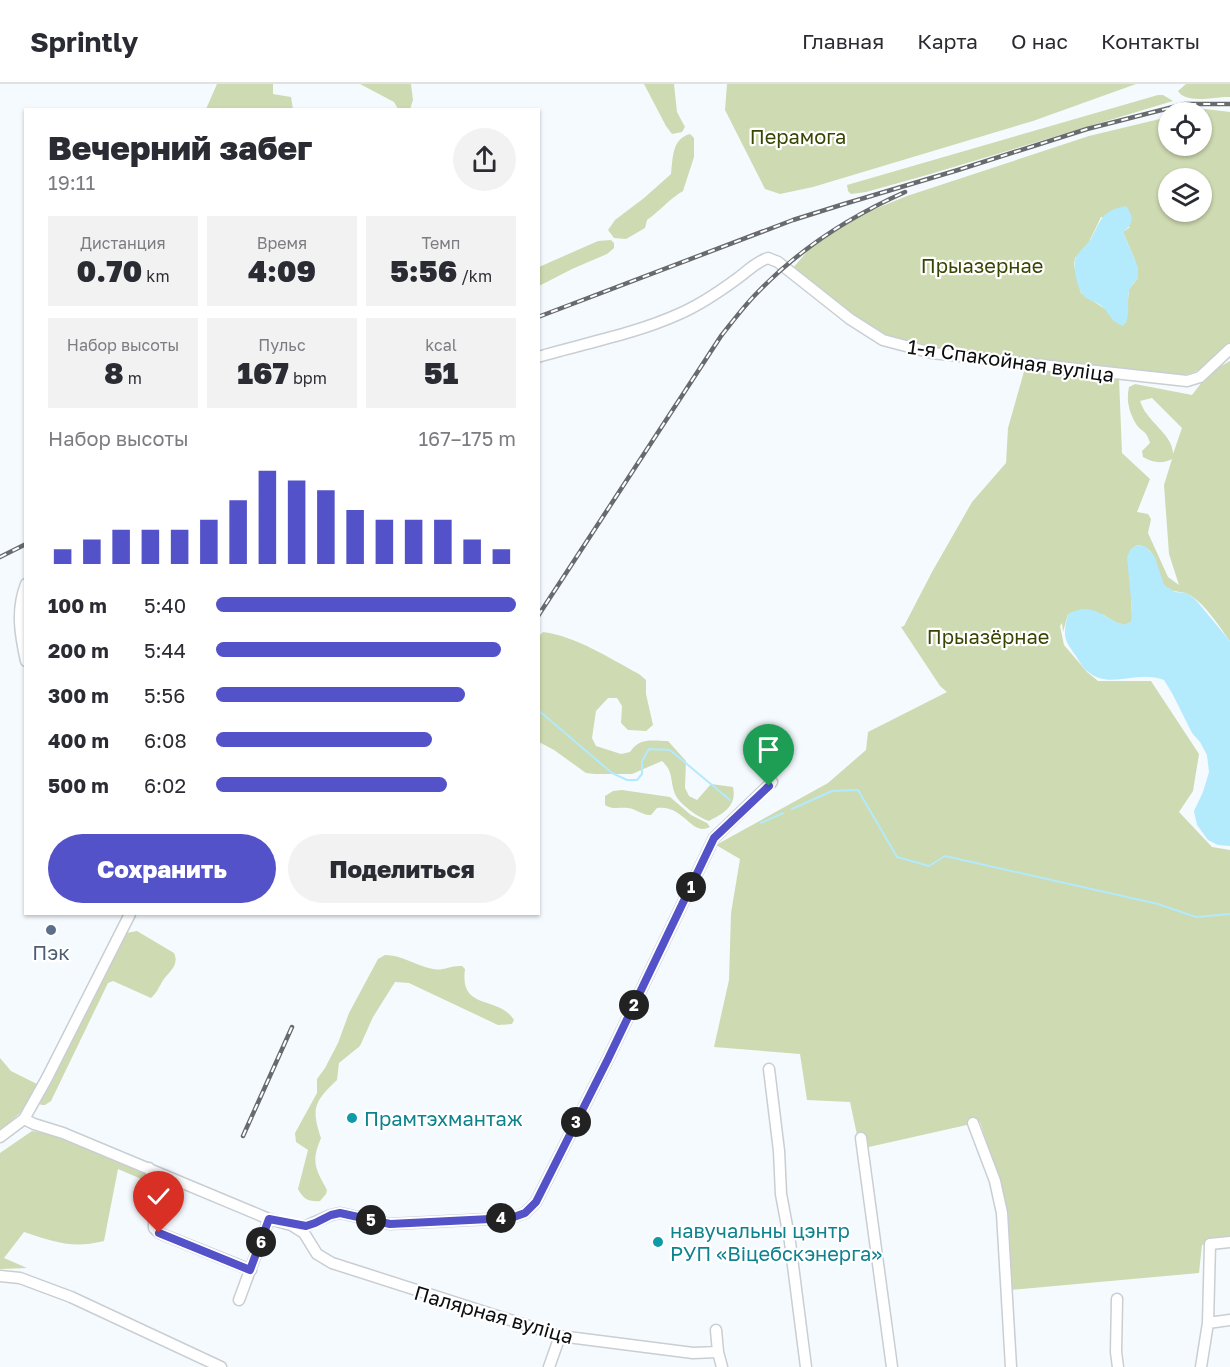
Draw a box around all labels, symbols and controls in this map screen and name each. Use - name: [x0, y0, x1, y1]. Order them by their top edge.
- text: Sprintly: [30, 25, 138, 58]
- text: Главная: [802, 28, 884, 54]
- text: Карта: [917, 28, 978, 54]
- text: О нас: [1011, 28, 1068, 54]
- text: Контакты: [1101, 28, 1200, 54]
- map controls: [1158, 102, 1212, 222]
- button: locate: [1158, 102, 1212, 156]
- park label: Перамога: [750, 124, 846, 148]
- text: Вечерний забег: [48, 128, 313, 167]
- button: share: [453, 128, 516, 191]
- button: layers: [1158, 168, 1212, 222]
- text: 19:11: [48, 170, 95, 194]
- text: Дистанция: [80, 233, 166, 253]
- text: Время: [257, 233, 307, 253]
- text: Темп: [422, 233, 460, 253]
- text: 0.70: [76, 253, 142, 289]
- text: 4:09: [248, 253, 316, 289]
- text: 5:56: [390, 253, 457, 289]
- park label: Прыазернае: [921, 253, 1043, 277]
- text: km: [142, 266, 170, 286]
- text: /km: [457, 266, 492, 286]
- street label: 1-я Спакойная вуліца: [906, 334, 1116, 386]
- text: Набор высоты: [67, 335, 179, 355]
- text: Пульс: [258, 335, 306, 355]
- text: kcal: [425, 335, 457, 355]
- text: 8: [104, 355, 124, 391]
- text: 167: [237, 355, 289, 391]
- text: 51: [424, 355, 458, 391]
- text: m: [124, 368, 142, 388]
- text: bpm: [289, 368, 327, 388]
- text: Набор высоты: [48, 426, 189, 450]
- text: 167–175 m: [418, 426, 516, 450]
- text: 100 m: [48, 593, 107, 617]
- text: 5:40: [144, 593, 186, 617]
- park label: Прыазёрнае: [927, 624, 1049, 648]
- text: 200 m: [48, 638, 109, 662]
- text: 5:44: [144, 638, 186, 662]
- text: 300 m: [48, 683, 109, 707]
- text: 5:56: [144, 683, 185, 707]
- pin: [743, 724, 794, 786]
- text: 400 m: [48, 728, 109, 752]
- text: 6:08: [144, 728, 187, 752]
- icon: arrive: [752, 733, 785, 766]
- text: 500 m: [48, 773, 109, 797]
- text: 6:02: [144, 773, 186, 797]
- button: Сохранить: [48, 834, 276, 903]
- button: Поделиться: [288, 834, 516, 903]
- pin: 1: [676, 872, 706, 902]
- text: 1: [687, 877, 695, 897]
- marker: Пэк: [44, 923, 58, 937]
- place label: Пэк: [32, 940, 70, 964]
- pin: 2: [619, 990, 649, 1020]
- text: 2: [629, 995, 639, 1015]
- place label: Прамтэхмантаж: [364, 1106, 523, 1130]
- pin: 3: [561, 1107, 591, 1137]
- marker: Прамтэхмантаж: [345, 1111, 359, 1125]
- text: 3: [571, 1112, 581, 1132]
- pin: [133, 1171, 184, 1233]
- icon: check: [142, 1180, 175, 1213]
- pin: 4: [486, 1203, 516, 1233]
- pin: 5: [356, 1205, 386, 1235]
- text: 4: [496, 1208, 506, 1228]
- text: 5: [366, 1210, 376, 1230]
- place label: навучальны цэнтр РУП «Віцебскэнерга»: [670, 1218, 882, 1265]
- pin: 6: [246, 1227, 276, 1257]
- text: 6: [256, 1232, 266, 1252]
- marker: навучальны цэнтр РУП «Віцебскэнерга»: [651, 1235, 665, 1249]
- street label: Палярная вуліца: [412, 1280, 576, 1348]

